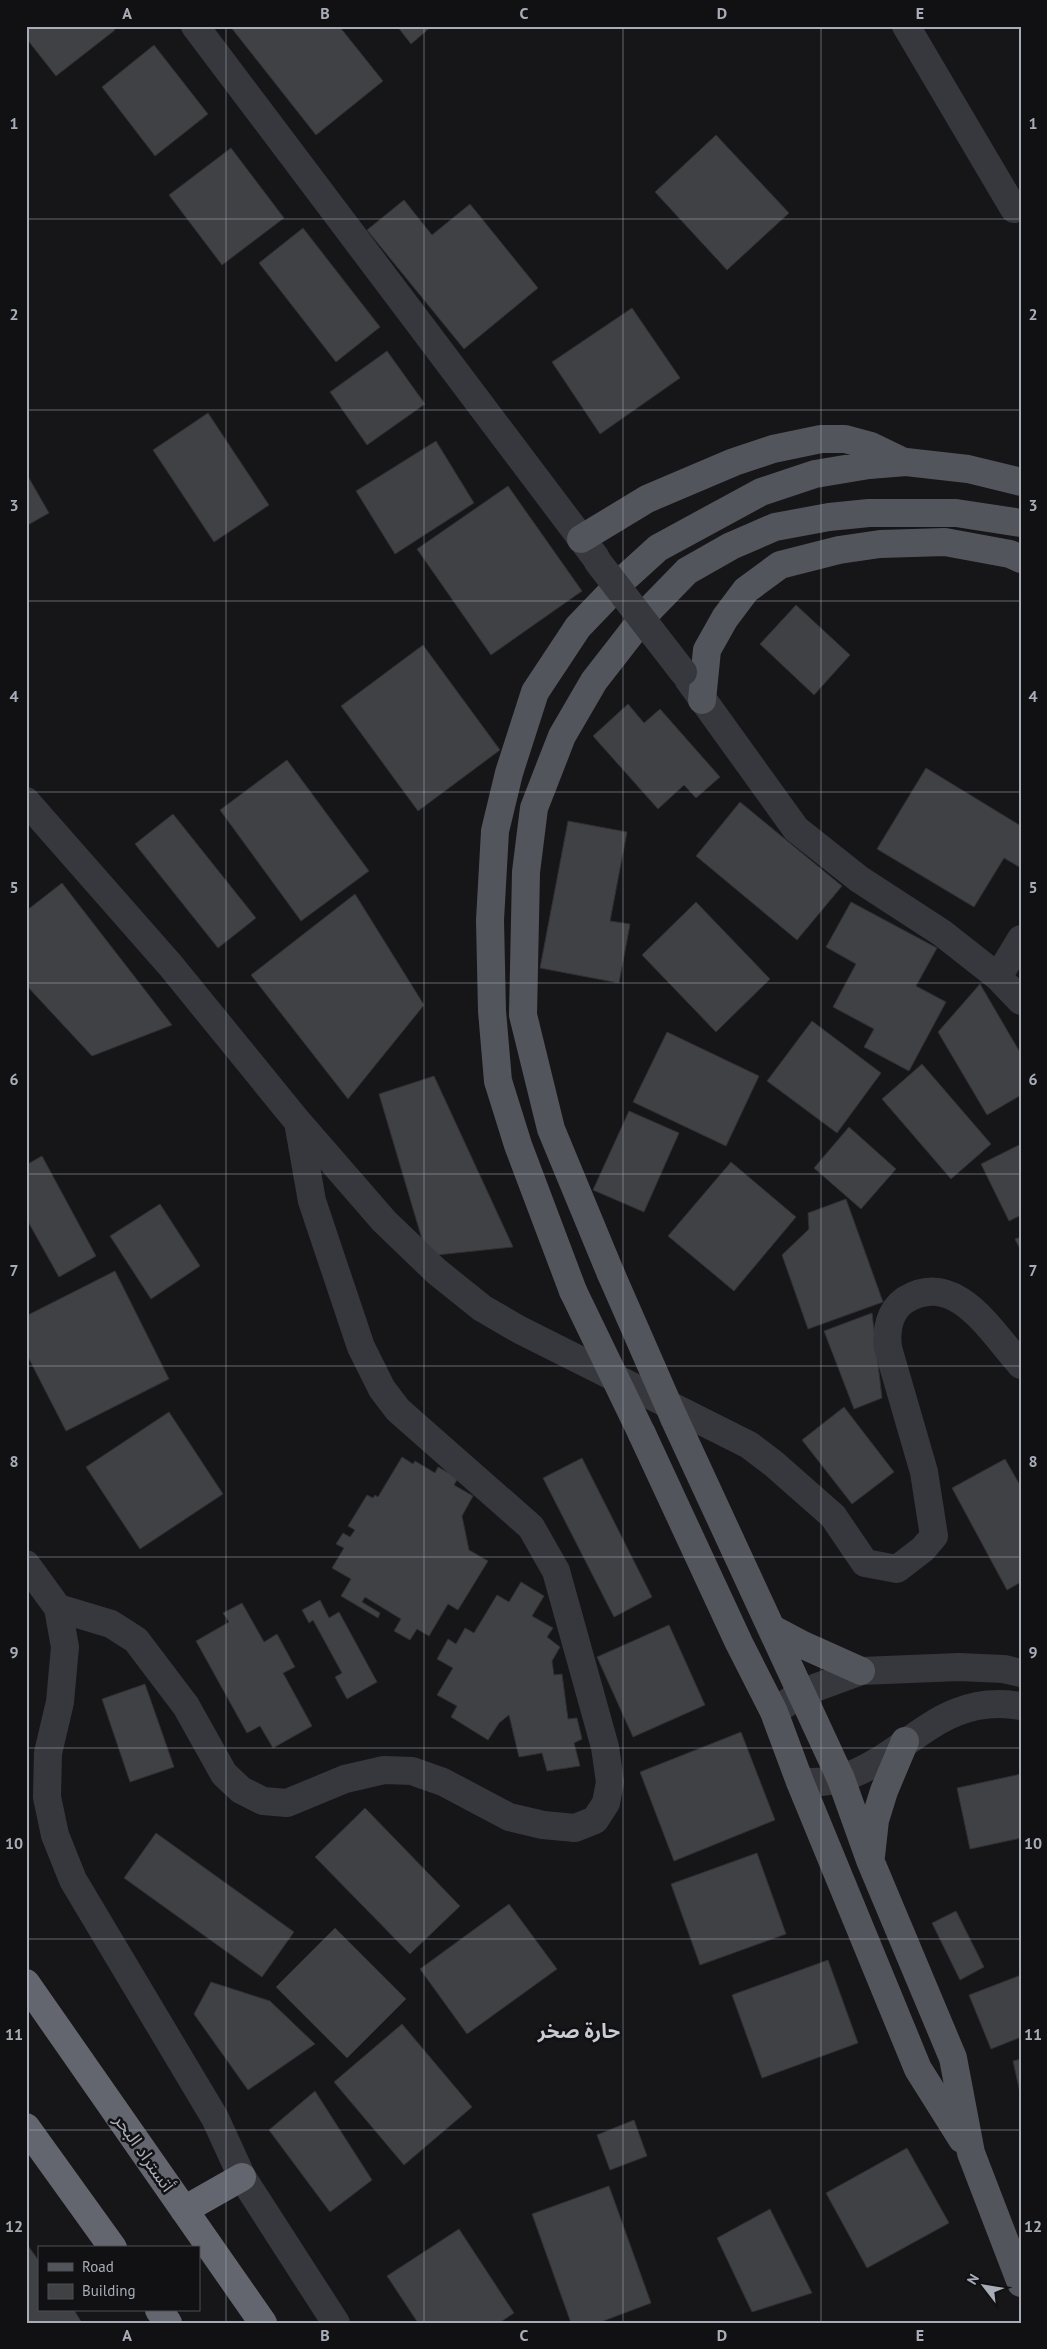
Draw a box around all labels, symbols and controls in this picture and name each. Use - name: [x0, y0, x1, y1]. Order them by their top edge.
- text: A: [122, 3, 132, 23]
- text: B: [320, 3, 330, 23]
- text: C: [520, 3, 529, 23]
- text: D: [717, 3, 727, 23]
- text: E: [916, 3, 924, 23]
- text: 1: [9, 113, 19, 133]
- text: 1: [1028, 113, 1038, 133]
- text: 2: [9, 304, 19, 324]
- text: 2: [1028, 304, 1038, 324]
- text: 3: [9, 495, 19, 515]
- text: 3: [1028, 495, 1038, 515]
- text: 4: [9, 686, 19, 706]
- text: 4: [1028, 686, 1038, 706]
- text: 5: [9, 877, 19, 897]
- text: 5: [1028, 877, 1038, 897]
- text: 6: [9, 1069, 19, 1089]
- text: 6: [1028, 1069, 1038, 1089]
- text: 7: [9, 1260, 19, 1280]
- text: 7: [1028, 1260, 1038, 1280]
- text: 8: [9, 1451, 19, 1471]
- text: 8: [1028, 1451, 1038, 1471]
- text: 9: [9, 1642, 19, 1662]
- text: 9: [1028, 1642, 1038, 1662]
- text: 10: [5, 1833, 23, 1853]
- text: 10: [1024, 1833, 1042, 1853]
- district label: حارة صخر: [537, 2018, 621, 2044]
- text: 11: [5, 2024, 23, 2044]
- text: 11: [1024, 2024, 1042, 2044]
- street label: أتستراد البحر: [109, 2109, 180, 2196]
- text: 12: [5, 2216, 23, 2236]
- text: 12: [1024, 2216, 1042, 2236]
- legend: [38, 2246, 200, 2312]
- text: Road: [82, 2257, 114, 2276]
- north arrow: [960, 2262, 1010, 2312]
- text: N: [963, 2271, 983, 2288]
- text: Building: [82, 2281, 136, 2300]
- text: A: [122, 2325, 132, 2345]
- text: B: [320, 2325, 330, 2345]
- text: C: [520, 2325, 529, 2345]
- text: D: [717, 2325, 727, 2345]
- text: E: [916, 2325, 924, 2345]

